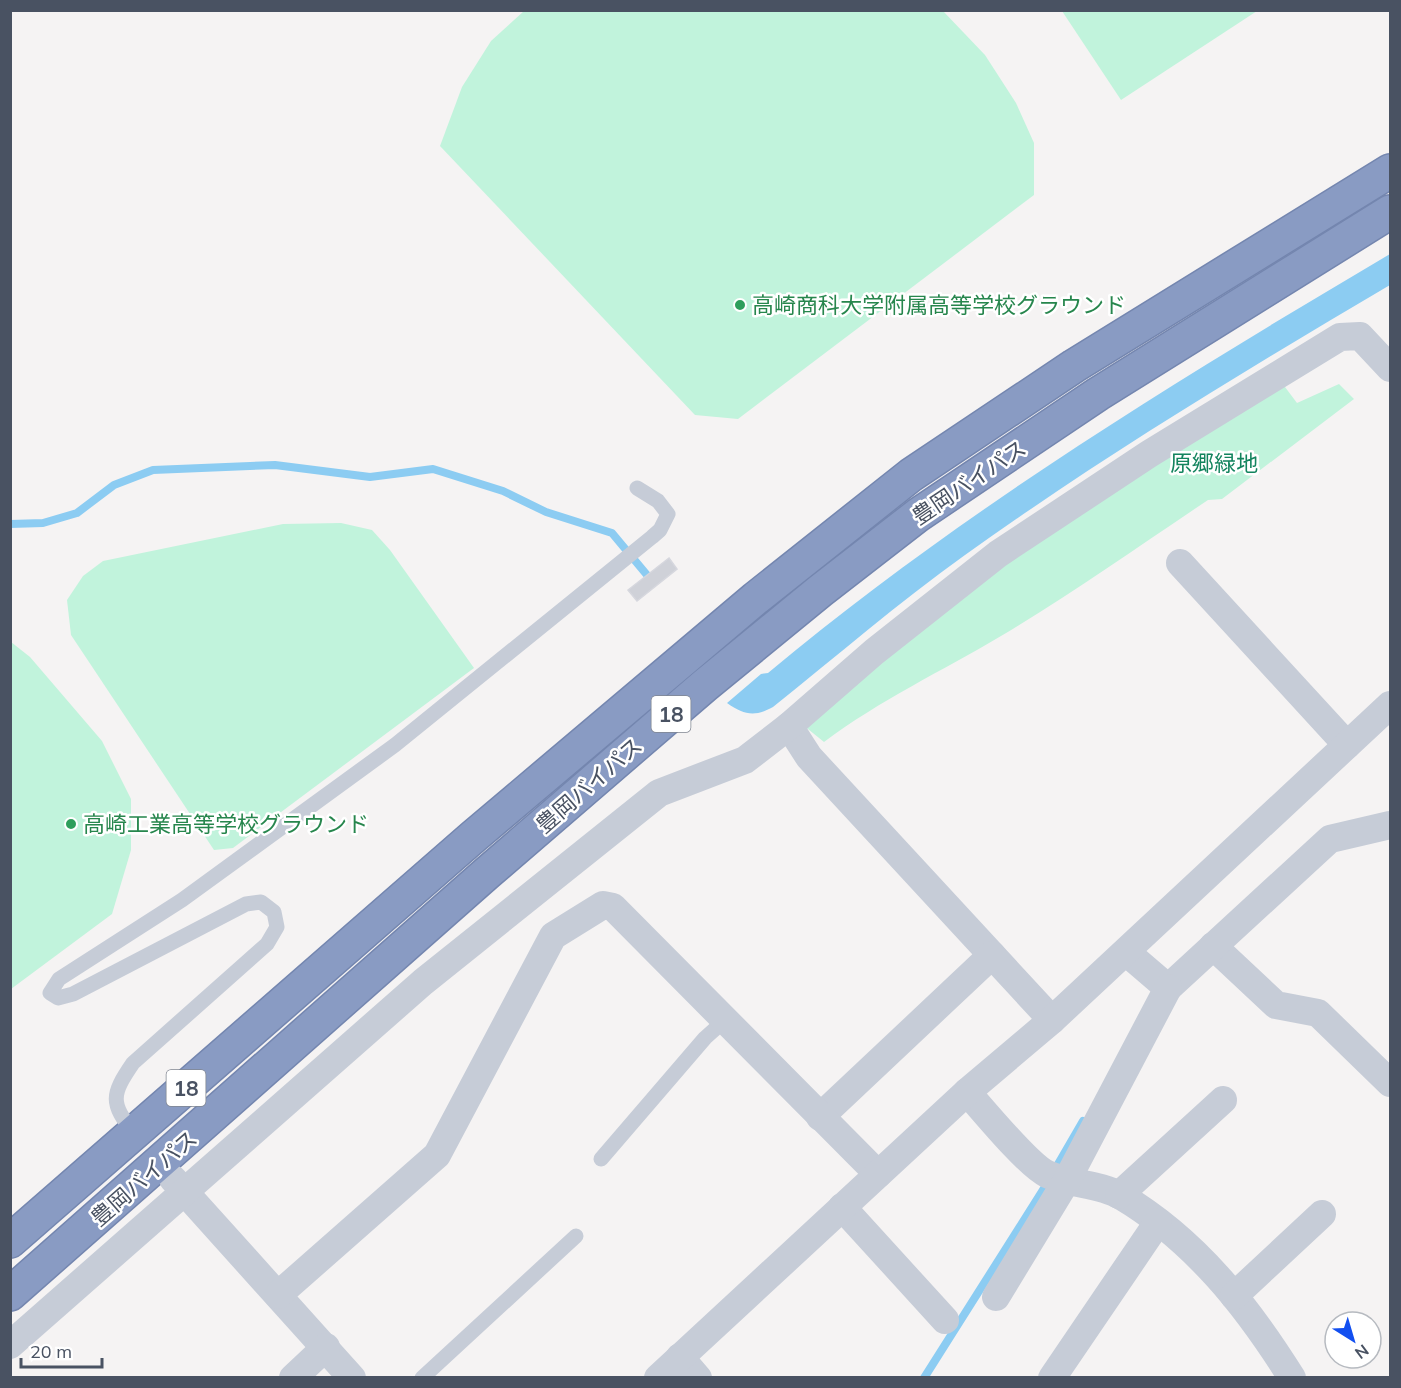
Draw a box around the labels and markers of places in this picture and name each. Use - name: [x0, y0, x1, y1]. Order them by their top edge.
- place label: 高崎商科大学附属高等学校グラウンド: [752, 291, 1126, 319]
- marker: 高崎商科大学附属高等学校グラウンド: [733, 298, 747, 312]
- place label: 高崎工業高等学校グラウンド: [83, 810, 369, 838]
- marker: 高崎工業高等学校グラウンド: [64, 817, 78, 831]

